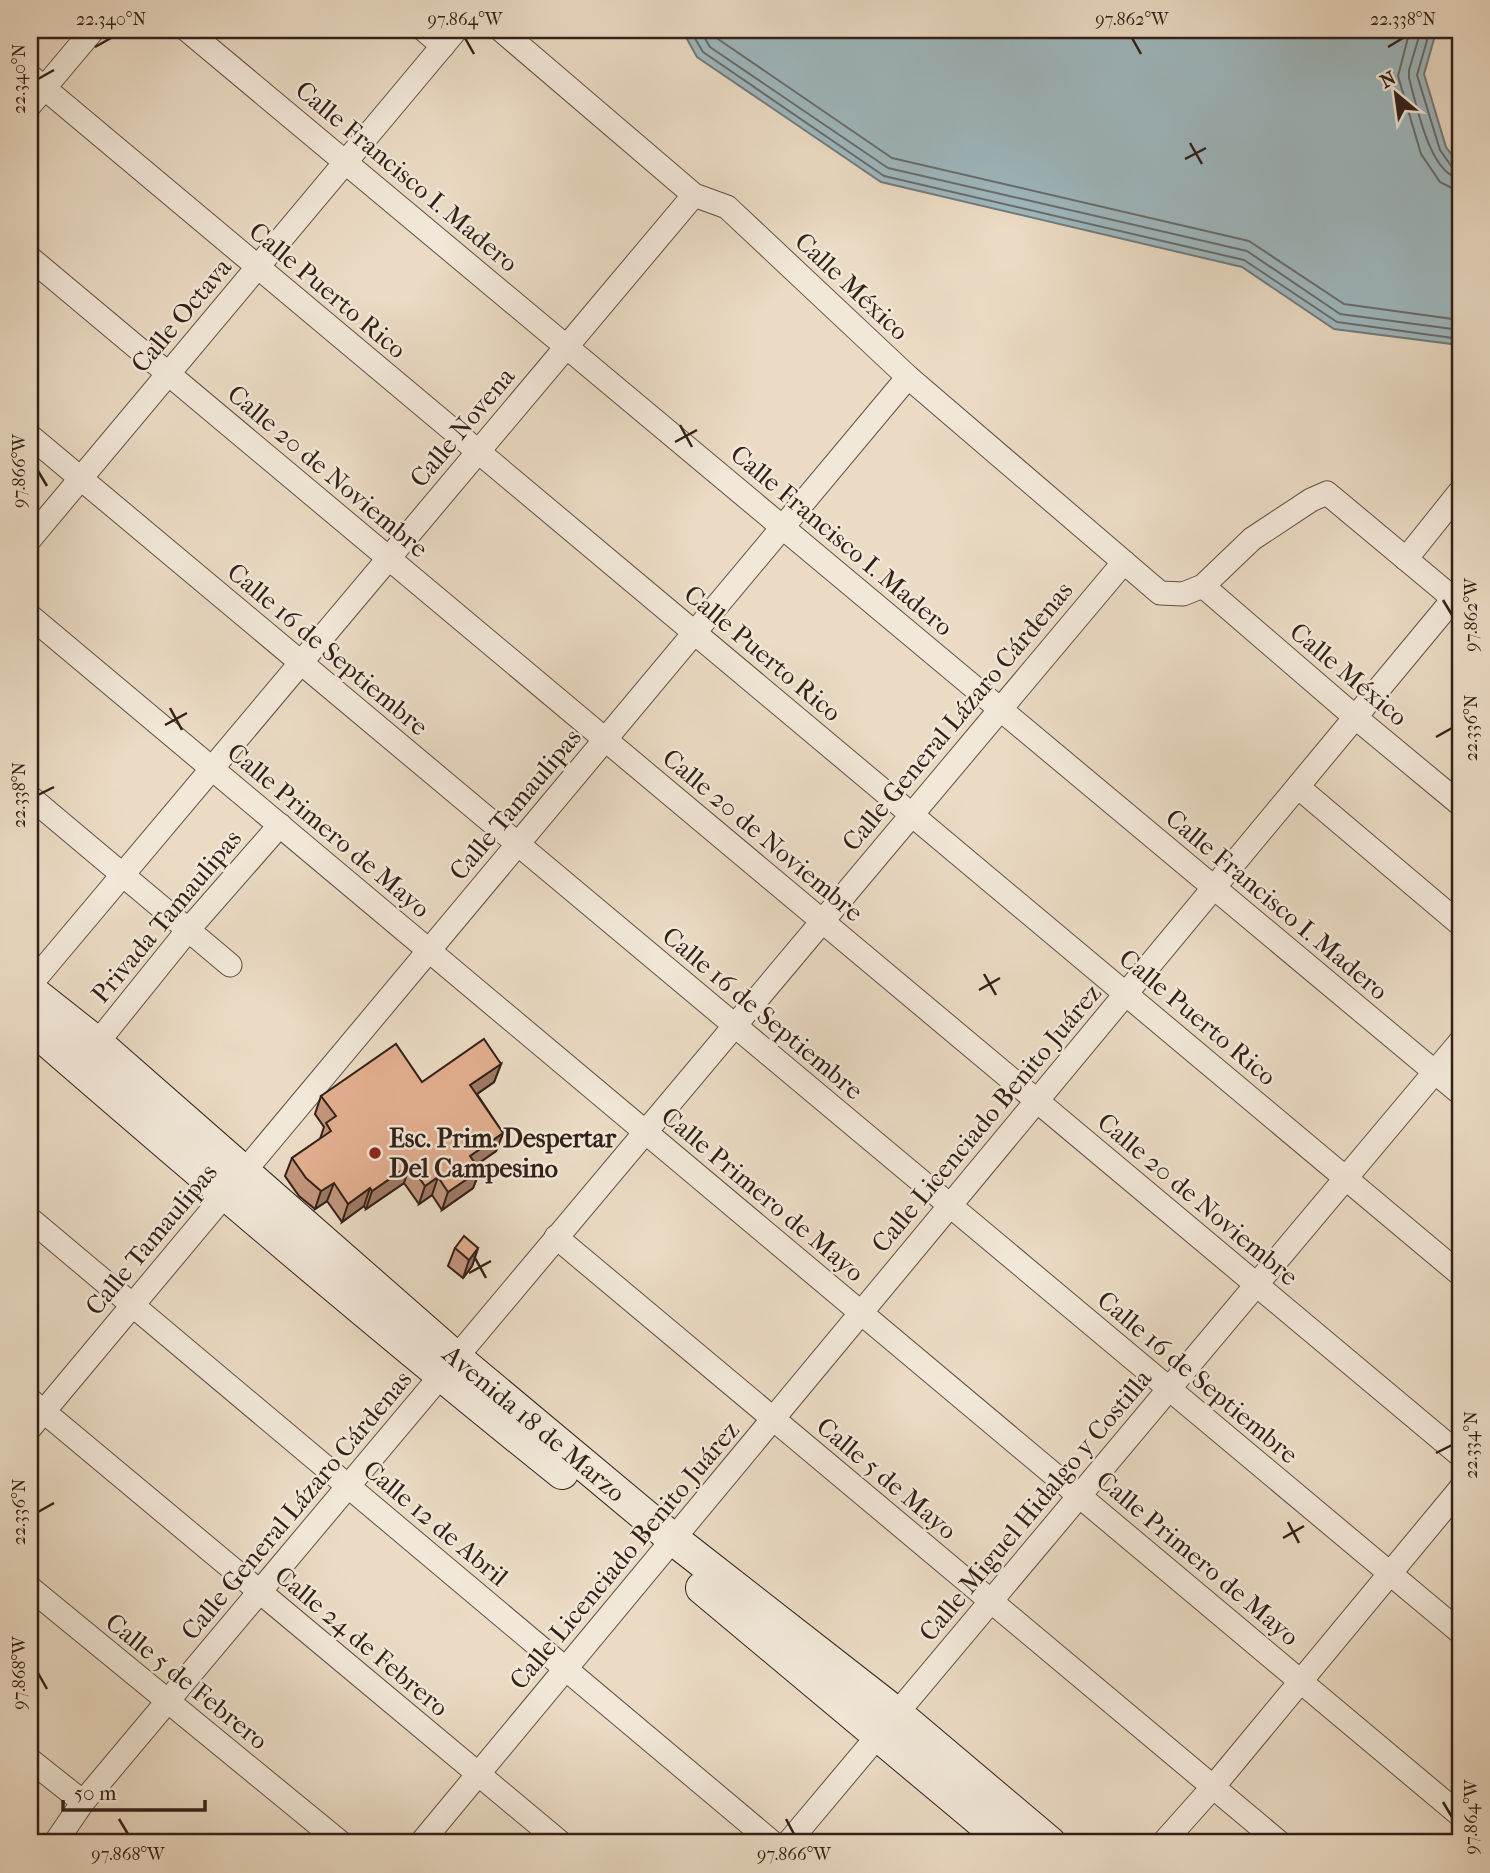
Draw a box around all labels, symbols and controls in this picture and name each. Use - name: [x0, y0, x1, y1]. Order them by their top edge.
- text: 22.340°N: [76, 9, 146, 30]
- text: 97.864°W: [428, 9, 504, 30]
- text: 97.862°W: [1095, 9, 1170, 30]
- text: 22.338°N: [1370, 9, 1436, 30]
- text: 22.340°N: [9, 44, 30, 114]
- north arrow: [1360, 60, 1430, 130]
- text: N: [1377, 67, 1400, 93]
- street label: Calle Francisco I. Madero: [289, 74, 524, 278]
- street label: Calle Puerto Rico: [243, 216, 413, 365]
- street label: Calle México: [788, 226, 915, 347]
- street label: Calle Octava: [125, 251, 239, 379]
- street label: Calle Novena: [403, 360, 522, 493]
- street label: Calle 20 de Noviembre: [221, 378, 434, 564]
- text: 97.866°W: [9, 433, 30, 508]
- street label: Calle Francisco I. Madero: [724, 438, 959, 642]
- street label: Calle 16 de Septiembre: [221, 556, 434, 742]
- street label: Calle General Lázaro Cárdenas: [836, 575, 1079, 857]
- text: 97.862°W: [1461, 577, 1482, 652]
- street label: Calle Puerto Rico: [678, 579, 848, 728]
- street label: Calle México: [1284, 616, 1414, 733]
- text: 22.336°N: [1461, 694, 1482, 761]
- street label: Calle Tamaulipas: [443, 722, 588, 886]
- street label: Calle Primero de Mayo: [221, 737, 436, 924]
- street label: Calle 20 de Noviembre: [656, 742, 869, 928]
- text: 22.338°N: [9, 762, 30, 828]
- street label: Calle Francisco I. Madero: [1159, 802, 1394, 1006]
- street label: Privada Tamaulipas: [85, 823, 248, 1009]
- street label: Calle 16 de Septiembre: [656, 920, 869, 1106]
- street label: Calle Puerto Rico: [1113, 943, 1283, 1092]
- street label: Calle Licenciado Benito Juárez: [865, 978, 1108, 1259]
- street label: Calle Primero de Mayo: [655, 1101, 870, 1288]
- street label: Calle 20 de Noviembre: [1091, 1106, 1304, 1292]
- place label: Esc. Prim. Despertar Del Campesino: [389, 1123, 617, 1184]
- marker: Esc. Prim. Despertar Del Campesino: [367, 1145, 383, 1161]
- street label: Calle Tamaulipas: [79, 1157, 224, 1321]
- street label: Calle 16 de Septiembre: [1091, 1284, 1304, 1470]
- street label: Avenida 18 de Marzo: [436, 1338, 632, 1509]
- street label: Calle Miguel Hidalgo y Costilla: [913, 1362, 1159, 1647]
- street label: Calle General Lázaro Cárdenas: [175, 1364, 418, 1646]
- street label: Calle 5 de Mayo: [810, 1411, 963, 1546]
- text: 22.334°N: [1461, 1411, 1482, 1479]
- street label: Calle Licenciado Benito Juárez: [503, 1415, 746, 1696]
- street label: Calle 12 de Abril: [357, 1454, 514, 1593]
- street label: Calle Primero de Mayo: [1090, 1465, 1305, 1652]
- text: 22.336°N: [9, 1478, 30, 1545]
- street label: Calle 24 de Febrero: [269, 1560, 455, 1723]
- street label: Calle 5 de Febrero: [99, 1607, 274, 1756]
- text: 97.868°W: [9, 1635, 30, 1710]
- scale bar: [63, 1768, 205, 1812]
- text: 97.864°W: [1461, 1778, 1482, 1854]
- text: 50 m: [74, 1781, 117, 1805]
- text: 97.868°W: [91, 1844, 166, 1865]
- text: 97.866°W: [757, 1844, 832, 1865]

